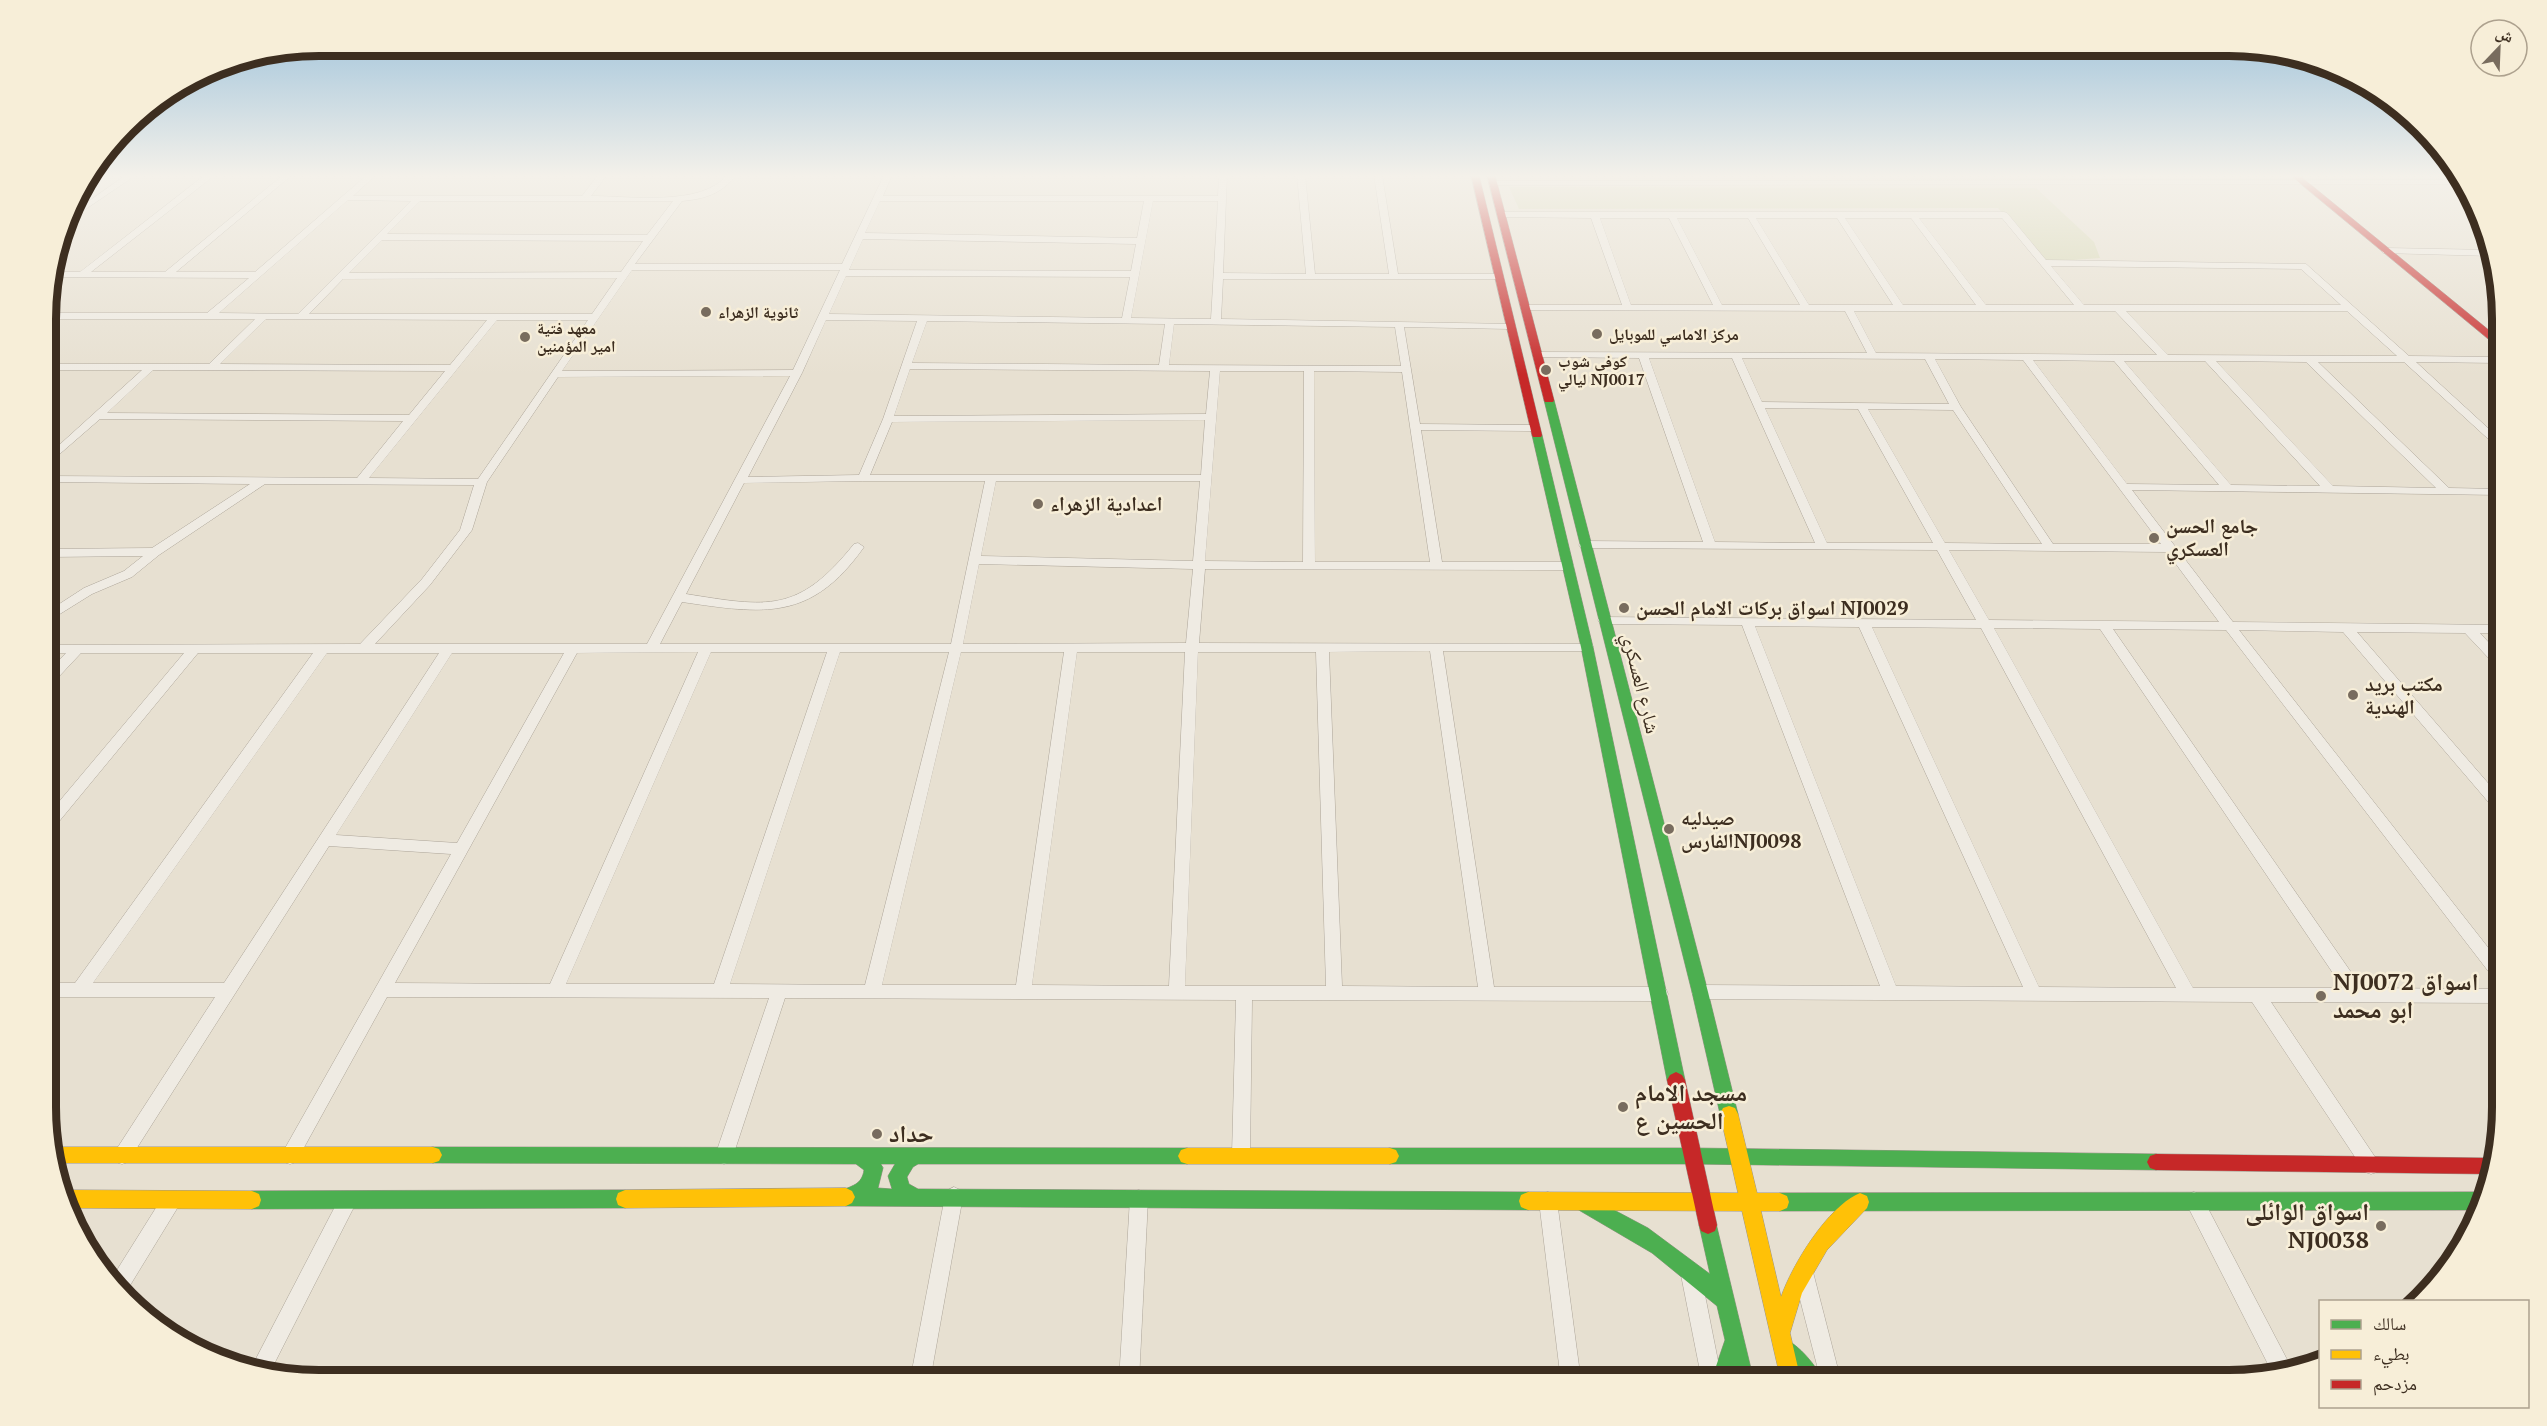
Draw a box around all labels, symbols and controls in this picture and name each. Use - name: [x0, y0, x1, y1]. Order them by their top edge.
- north arrow: [2469, 18, 2529, 78]
- text: ش: [2493, 21, 2517, 48]
- place label: ثانوية الزهراء: [718, 301, 799, 323]
- marker: ثانوية الزهراء: [699, 305, 713, 319]
- place label: معهد فتية امير المؤمنين: [537, 317, 616, 357]
- place label: مركز الاماسي للموبايل: [1609, 323, 1739, 347]
- marker: مركز الاماسي للموبايل: [1590, 327, 1604, 341]
- marker: معهد فتية امير المؤمنين: [518, 330, 532, 344]
- place label: كوفي شوب ليالي NJ0017: [1558, 350, 1645, 392]
- marker: كوفي شوب ليالي NJ0017: [1539, 363, 1553, 377]
- place label: اعدادية الزهراء: [1050, 490, 1163, 517]
- marker: اعدادية الزهراء: [1031, 497, 1045, 511]
- place label: جامع الحسن العسكري: [2166, 512, 2258, 565]
- marker: جامع الحسن العسكري: [2147, 531, 2161, 545]
- place label: اسواق بركات الامام الحسن NJ0029: [1636, 594, 1909, 622]
- marker: اسواق بركات الامام الحسن NJ0029: [1617, 601, 1631, 615]
- street label: شارع العسكري: [1613, 630, 1667, 737]
- place label: مكتب بريد الهندية: [2365, 670, 2443, 720]
- marker: مكتب بريد الهندية: [2346, 688, 2360, 702]
- place label: صيدليه الفارسNJ0098: [1681, 804, 1801, 854]
- marker: صيدليه الفارسNJ0098: [1662, 822, 1676, 836]
- place label: NJ0072 اسواق ابو محمد: [2333, 965, 2478, 1025]
- marker: NJ0072 اسواق ابو محمد: [2314, 989, 2328, 1003]
- place label: مسجد الامام الحسين ع: [1635, 1076, 1747, 1136]
- marker: مسجد الامام الحسين ع: [1616, 1100, 1630, 1114]
- place label: حداد: [889, 1117, 933, 1149]
- marker: حداد: [870, 1127, 884, 1141]
- place label: اسواق الوائلی NJ0038: [2245, 1195, 2369, 1255]
- marker: اسواق الوائلی NJ0038: [2374, 1219, 2388, 1233]
- legend: [2319, 1300, 2529, 1408]
- text: سالك: [2373, 1311, 2406, 1335]
- text: بطيء: [2373, 1341, 2410, 1369]
- text: مزدحم: [2373, 1371, 2417, 1396]

